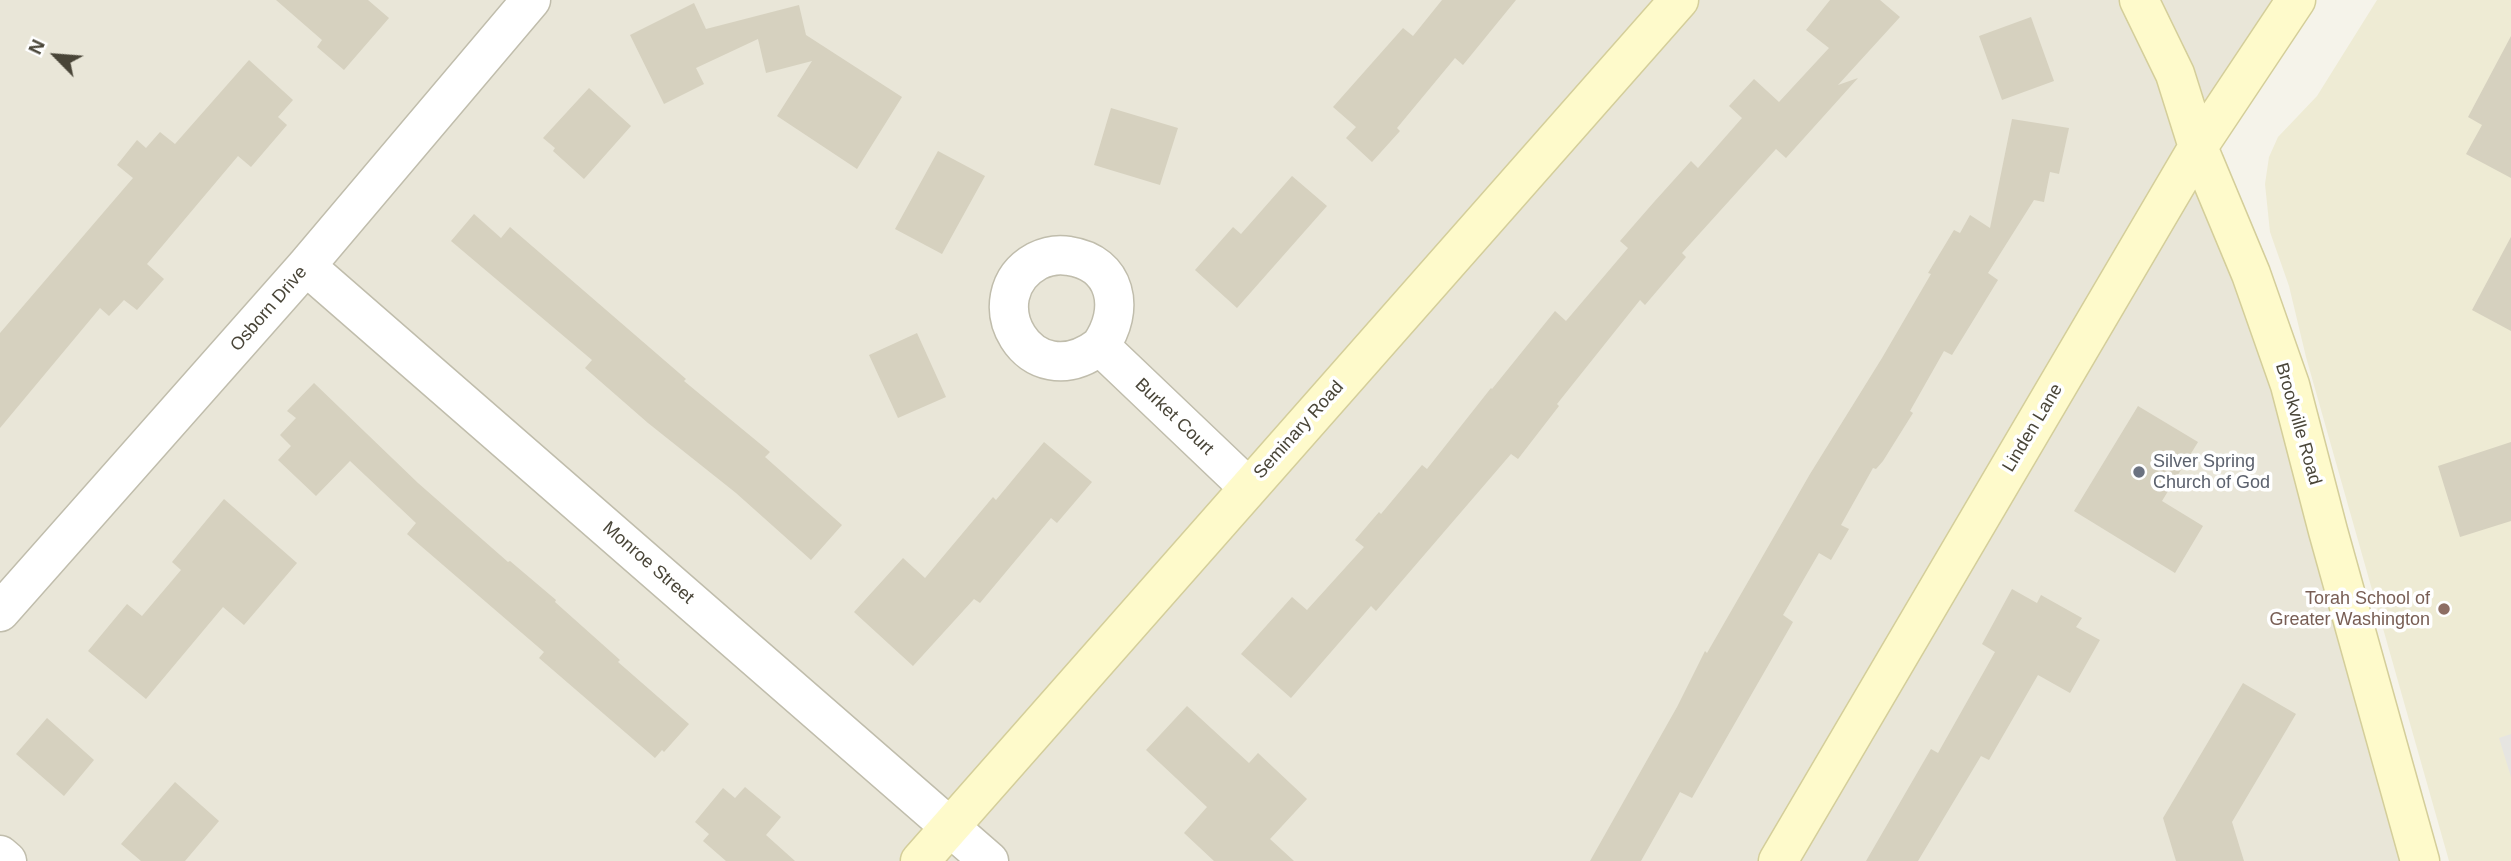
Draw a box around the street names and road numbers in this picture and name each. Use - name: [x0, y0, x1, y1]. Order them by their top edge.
- street label: Osborn Drive: [226, 262, 312, 356]
- street label: Brookville Road: [2270, 360, 2326, 488]
- street label: Burket Court: [1130, 374, 1218, 460]
- street label: Seminary Road: [1249, 377, 1349, 483]
- street label: Linden Lane: [1998, 380, 2068, 476]
- street label: Monroe Street: [598, 517, 698, 609]

